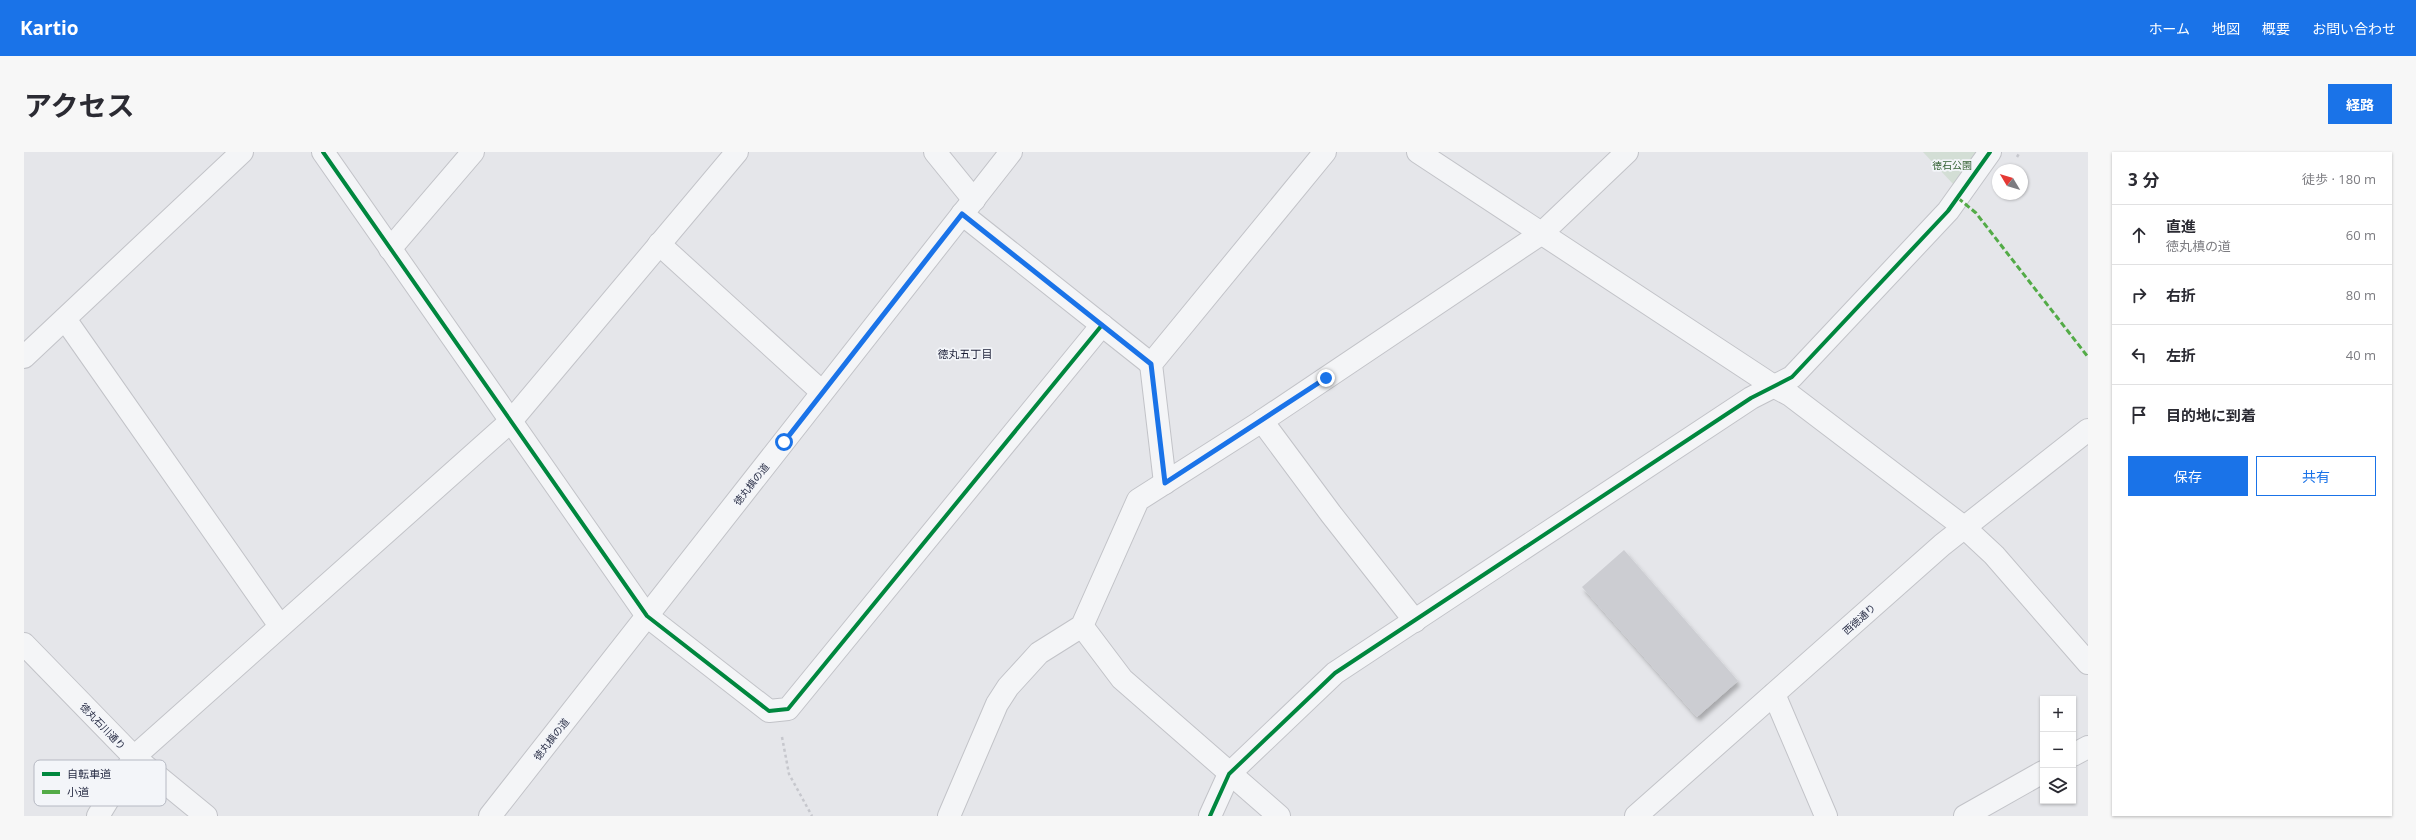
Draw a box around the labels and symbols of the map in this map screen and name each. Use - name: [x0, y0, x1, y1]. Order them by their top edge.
- park label: 徳石公園: [1932, 158, 1972, 172]
- north arrow: [1992, 164, 2028, 200]
- district label: 徳丸五丁目: [938, 346, 993, 361]
- route end: [1317, 369, 1335, 387]
- route start: [775, 433, 793, 451]
- street label: 徳丸槙の道: [730, 460, 772, 508]
- street label: 西徳通り: [1839, 600, 1879, 638]
- street label: 徳丸石川通り: [77, 700, 129, 752]
- street label: 徳丸槙の道: [530, 715, 572, 763]
- legend: [34, 760, 166, 806]
- text: 自転車道: [67, 766, 111, 781]
- text: 小道: [67, 784, 89, 799]

